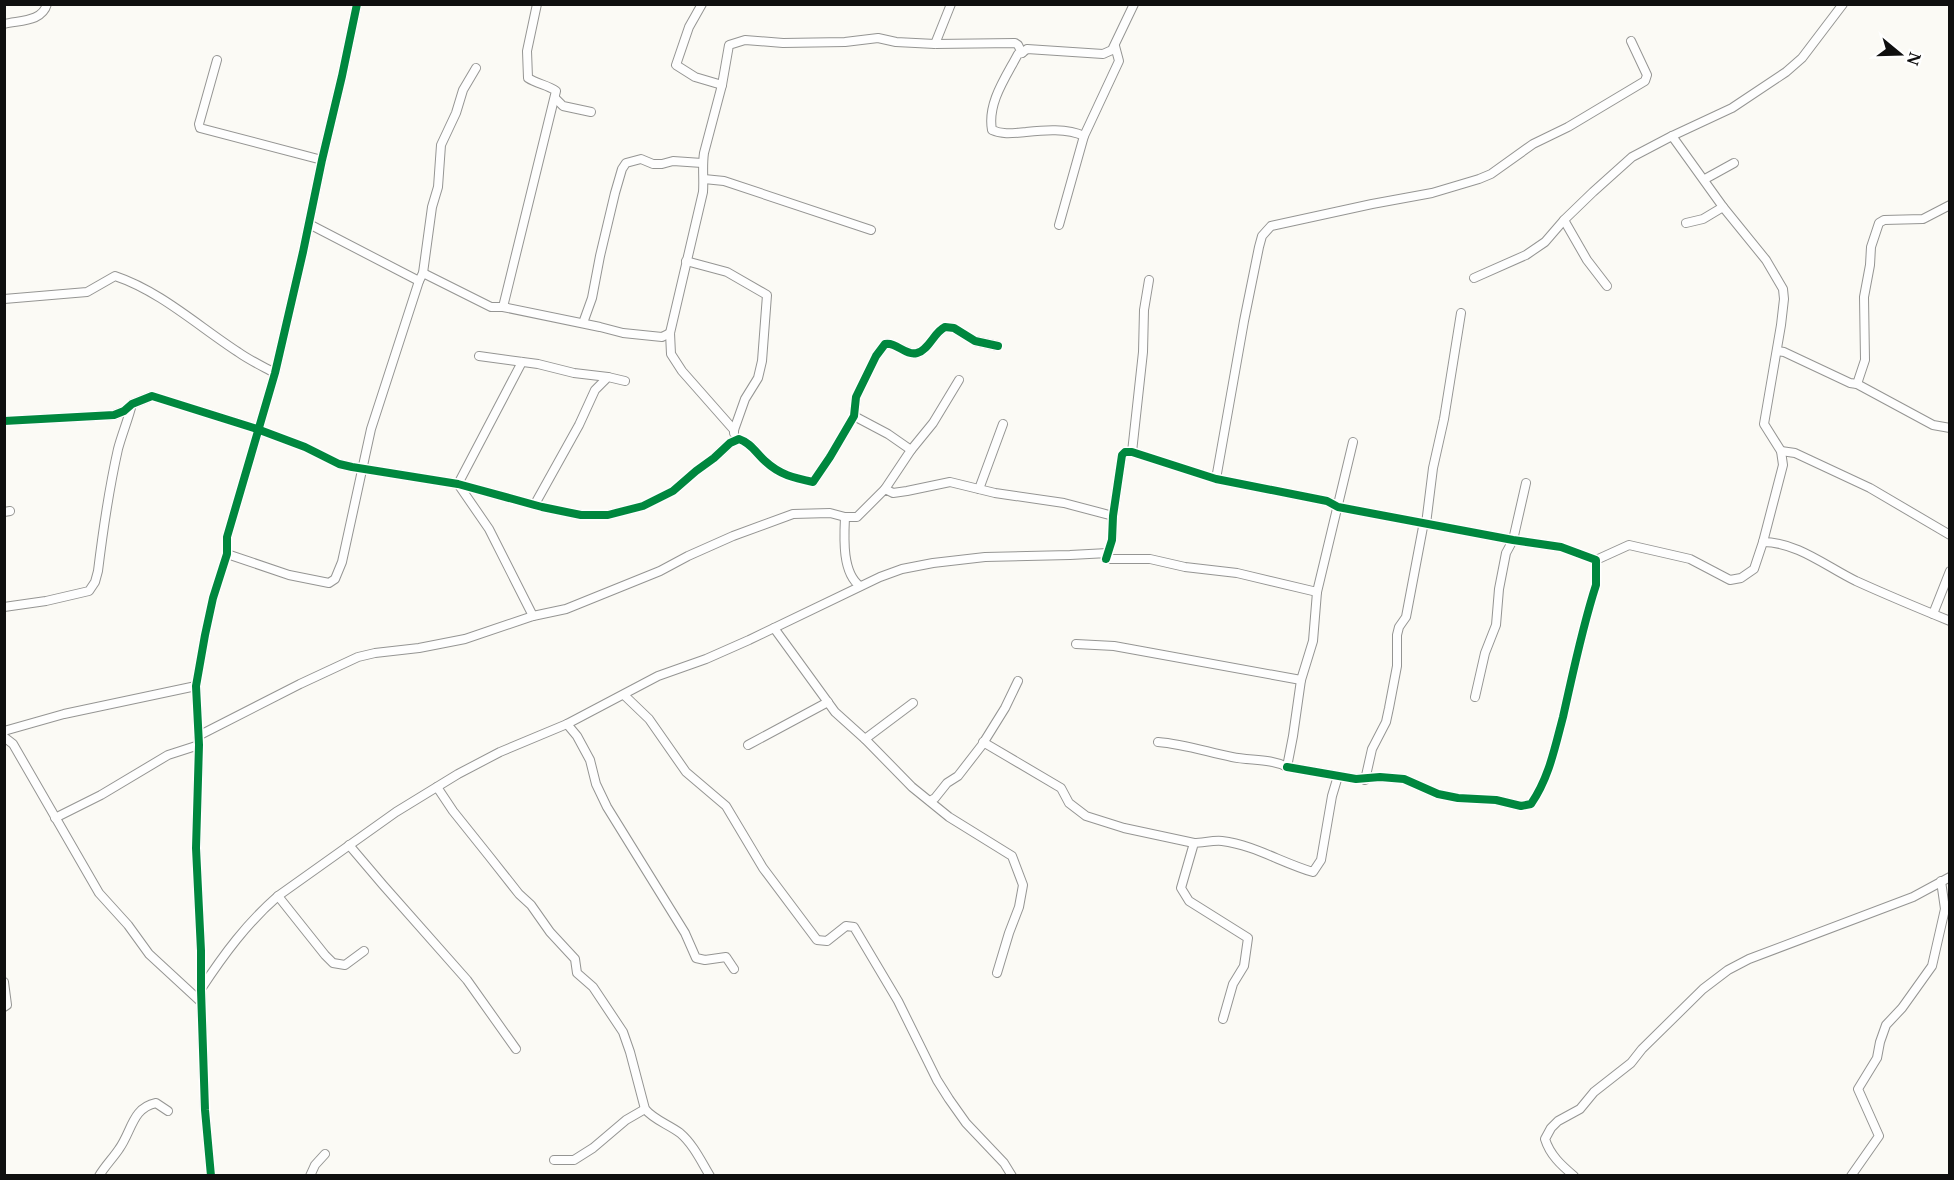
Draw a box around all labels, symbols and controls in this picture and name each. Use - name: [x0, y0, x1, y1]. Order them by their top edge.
- north arrow: [1870, 24, 1930, 84]
- text: N: [1902, 49, 1927, 69]

